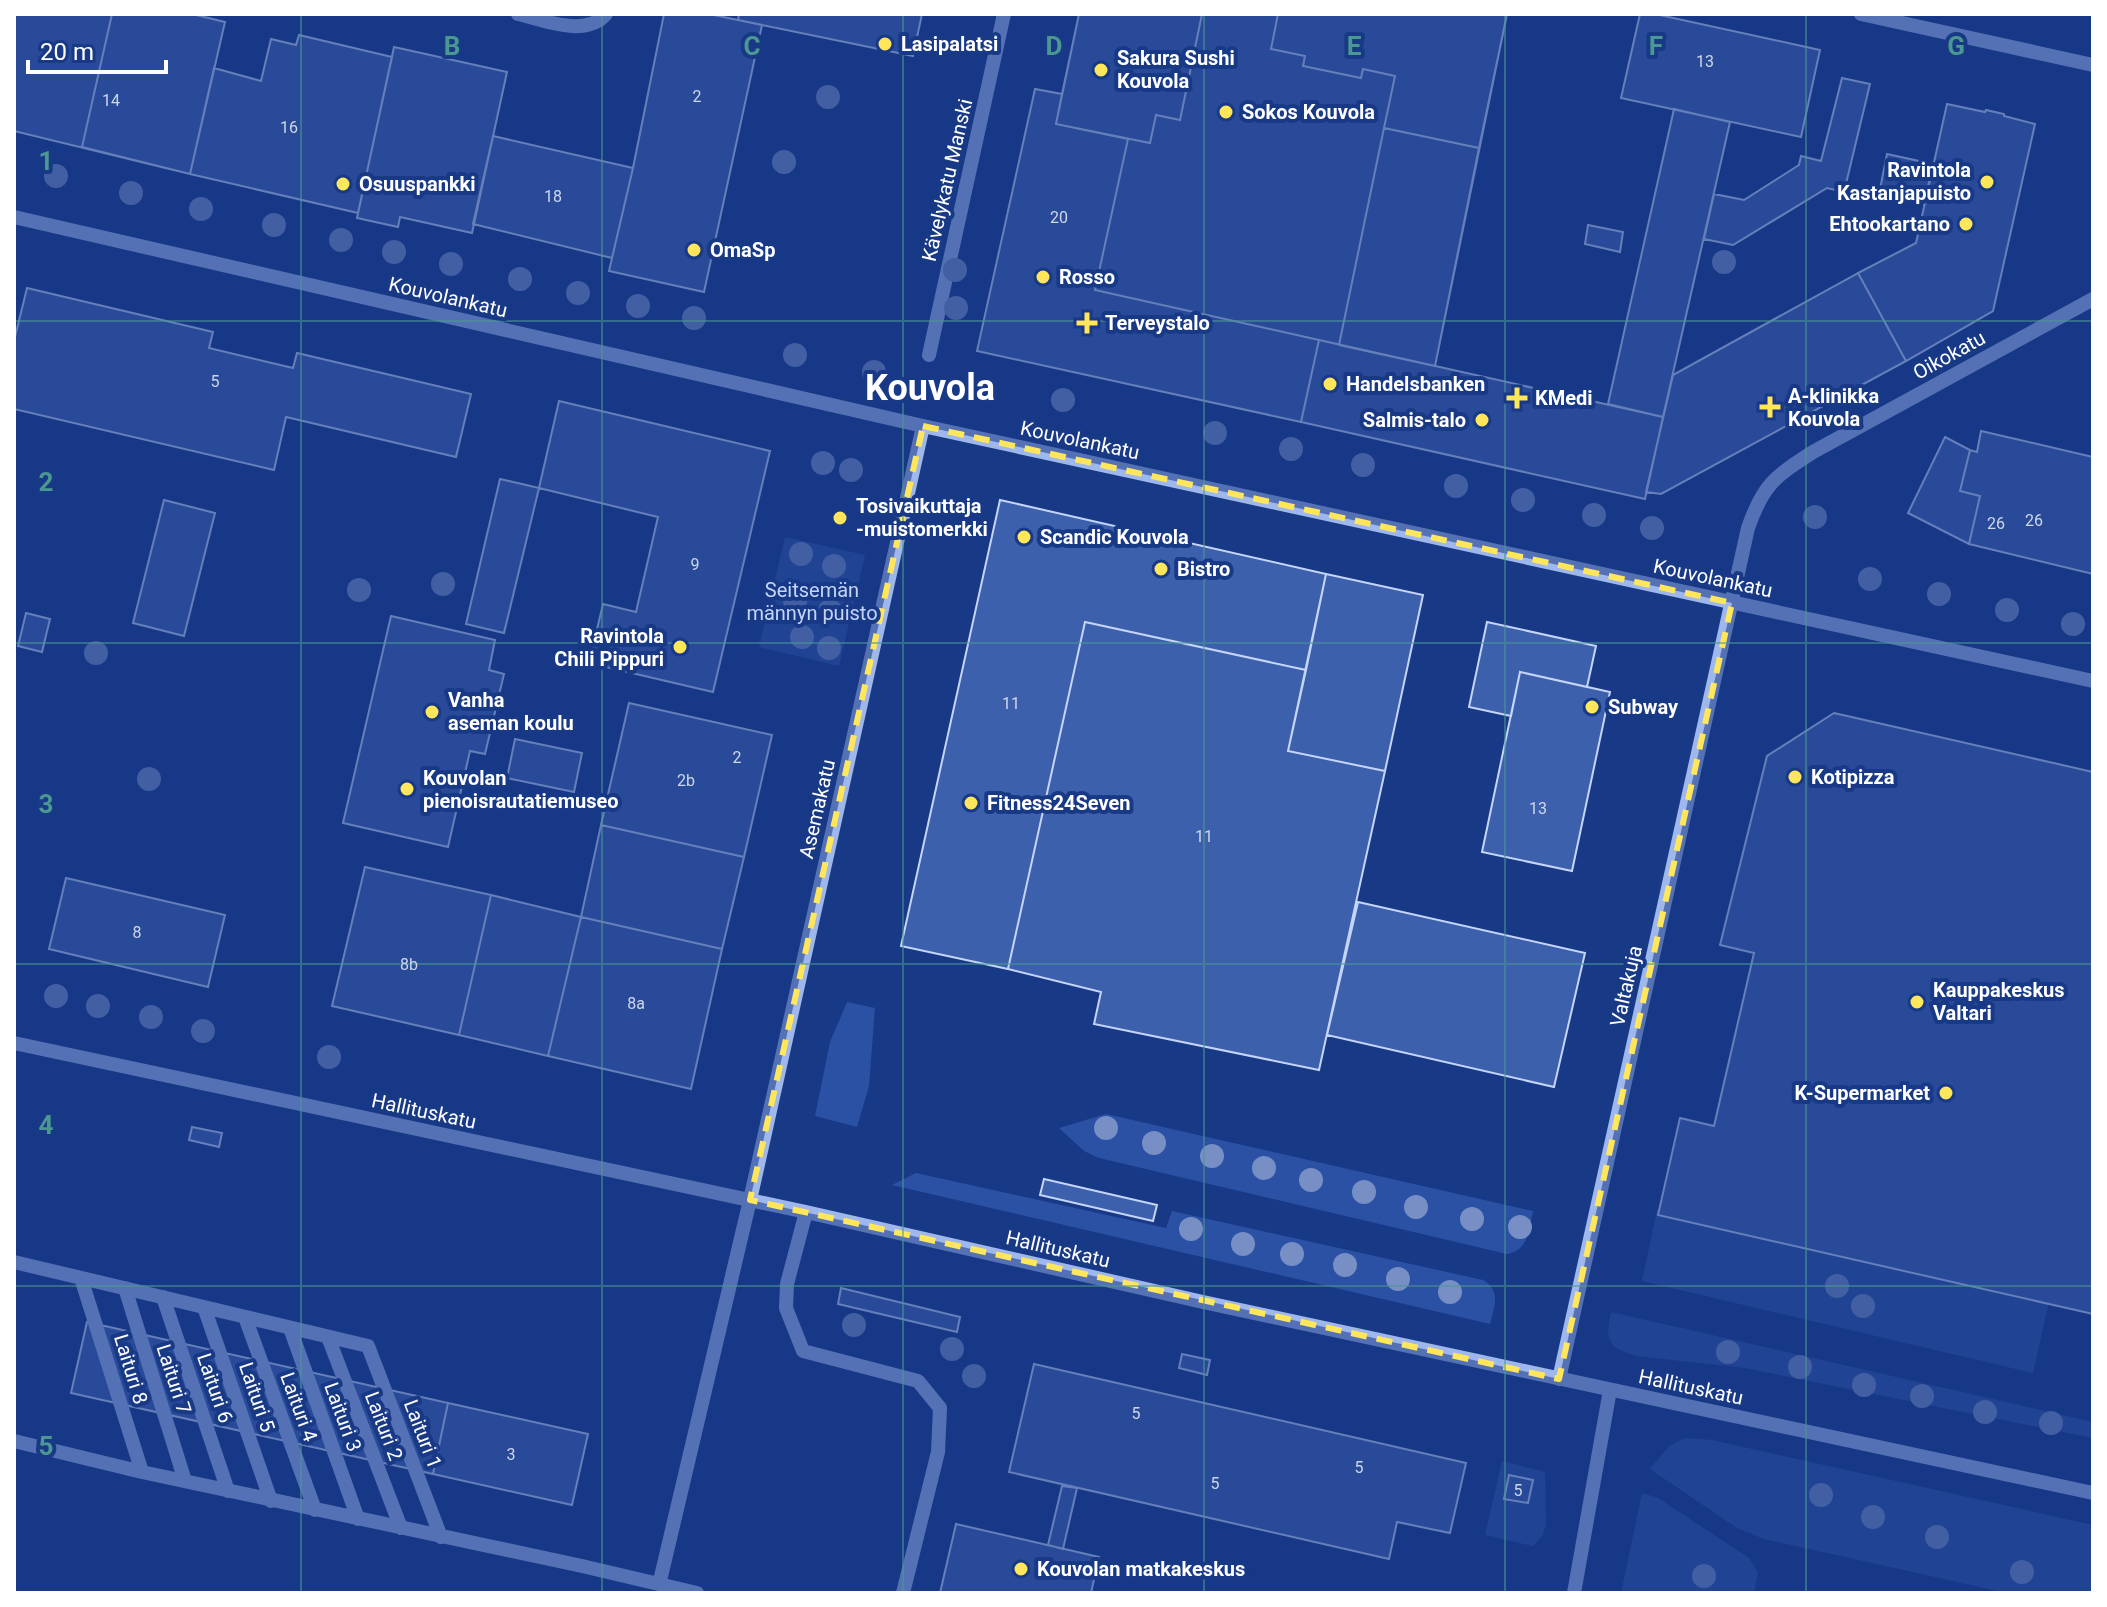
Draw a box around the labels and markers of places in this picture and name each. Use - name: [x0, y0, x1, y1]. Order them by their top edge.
- place label: Lasipalatsi: [901, 32, 998, 56]
- marker: Lasipalatsi: [876, 35, 894, 53]
- place label: Sakura Sushi Kouvola: [1117, 46, 1235, 93]
- marker: Sakura Sushi Kouvola: [1092, 61, 1110, 79]
- place label: Sokos Kouvola: [1242, 100, 1375, 124]
- marker: Sokos Kouvola: [1217, 103, 1235, 121]
- place label: Ravintola Kastanjapuisto: [1837, 158, 1971, 205]
- place label: Osuuspankki: [359, 172, 476, 196]
- marker: Ravintola Kastanjapuisto: [1978, 173, 1996, 191]
- marker: Osuuspankki: [334, 175, 352, 193]
- place label: Ehtookartano: [1829, 212, 1950, 236]
- marker: Ehtookartano: [1957, 215, 1975, 233]
- place label: OmaSp: [710, 238, 775, 262]
- marker: OmaSp: [685, 241, 703, 259]
- place label: Rosso: [1059, 265, 1115, 289]
- marker: Rosso: [1034, 268, 1052, 286]
- place label: Terveystalo: [1105, 311, 1210, 335]
- marker: Terveystalo: [1076, 312, 1098, 334]
- place label: Handelsbanken: [1346, 372, 1485, 396]
- marker: Handelsbanken: [1321, 375, 1339, 393]
- place label: A-klinikka Kouvola: [1788, 384, 1879, 431]
- place label: KMedi: [1535, 386, 1593, 410]
- marker: KMedi: [1506, 387, 1528, 409]
- marker: A-klinikka Kouvola: [1759, 396, 1781, 418]
- place label: Salmis-talo: [1363, 408, 1466, 432]
- marker: Salmis-talo: [1473, 411, 1491, 429]
- place label: Tosivaikuttaja -muistomerkki: [856, 494, 988, 541]
- marker: Tosivaikuttaja -muistomerkki: [831, 509, 849, 527]
- place label: Scandic Kouvola: [1040, 525, 1189, 549]
- marker: Scandic Kouvola: [1015, 528, 1033, 546]
- place label: Bistro: [1177, 557, 1230, 581]
- marker: Bistro: [1152, 560, 1170, 578]
- place label: Ravintola Chili Pippuri: [554, 624, 664, 671]
- marker: Ravintola Chili Pippuri: [671, 638, 689, 656]
- place label: Vanha aseman koulu: [448, 688, 574, 735]
- place label: Subway: [1608, 695, 1679, 719]
- marker: Subway: [1583, 698, 1601, 716]
- marker: Vanha aseman koulu: [423, 703, 441, 721]
- place label: Kotipizza: [1811, 765, 1895, 789]
- place label: Kouvolan pienoisrautatiemuseo: [423, 766, 619, 813]
- marker: Kotipizza: [1786, 768, 1804, 786]
- marker: Kouvolan pienoisrautatiemuseo: [398, 780, 416, 798]
- place label: Fitness24Seven: [987, 791, 1131, 815]
- marker: Fitness24Seven: [962, 794, 980, 812]
- place label: Kauppakeskus Valtari: [1933, 978, 2065, 1025]
- marker: Kauppakeskus Valtari: [1908, 993, 1926, 1011]
- place label: K-Supermarket: [1794, 1081, 1930, 1105]
- marker: K-Supermarket: [1937, 1084, 1955, 1102]
- place label: Kouvolan matkakeskus: [1037, 1557, 1245, 1581]
- marker: Kouvolan matkakeskus: [1012, 1560, 1030, 1578]

